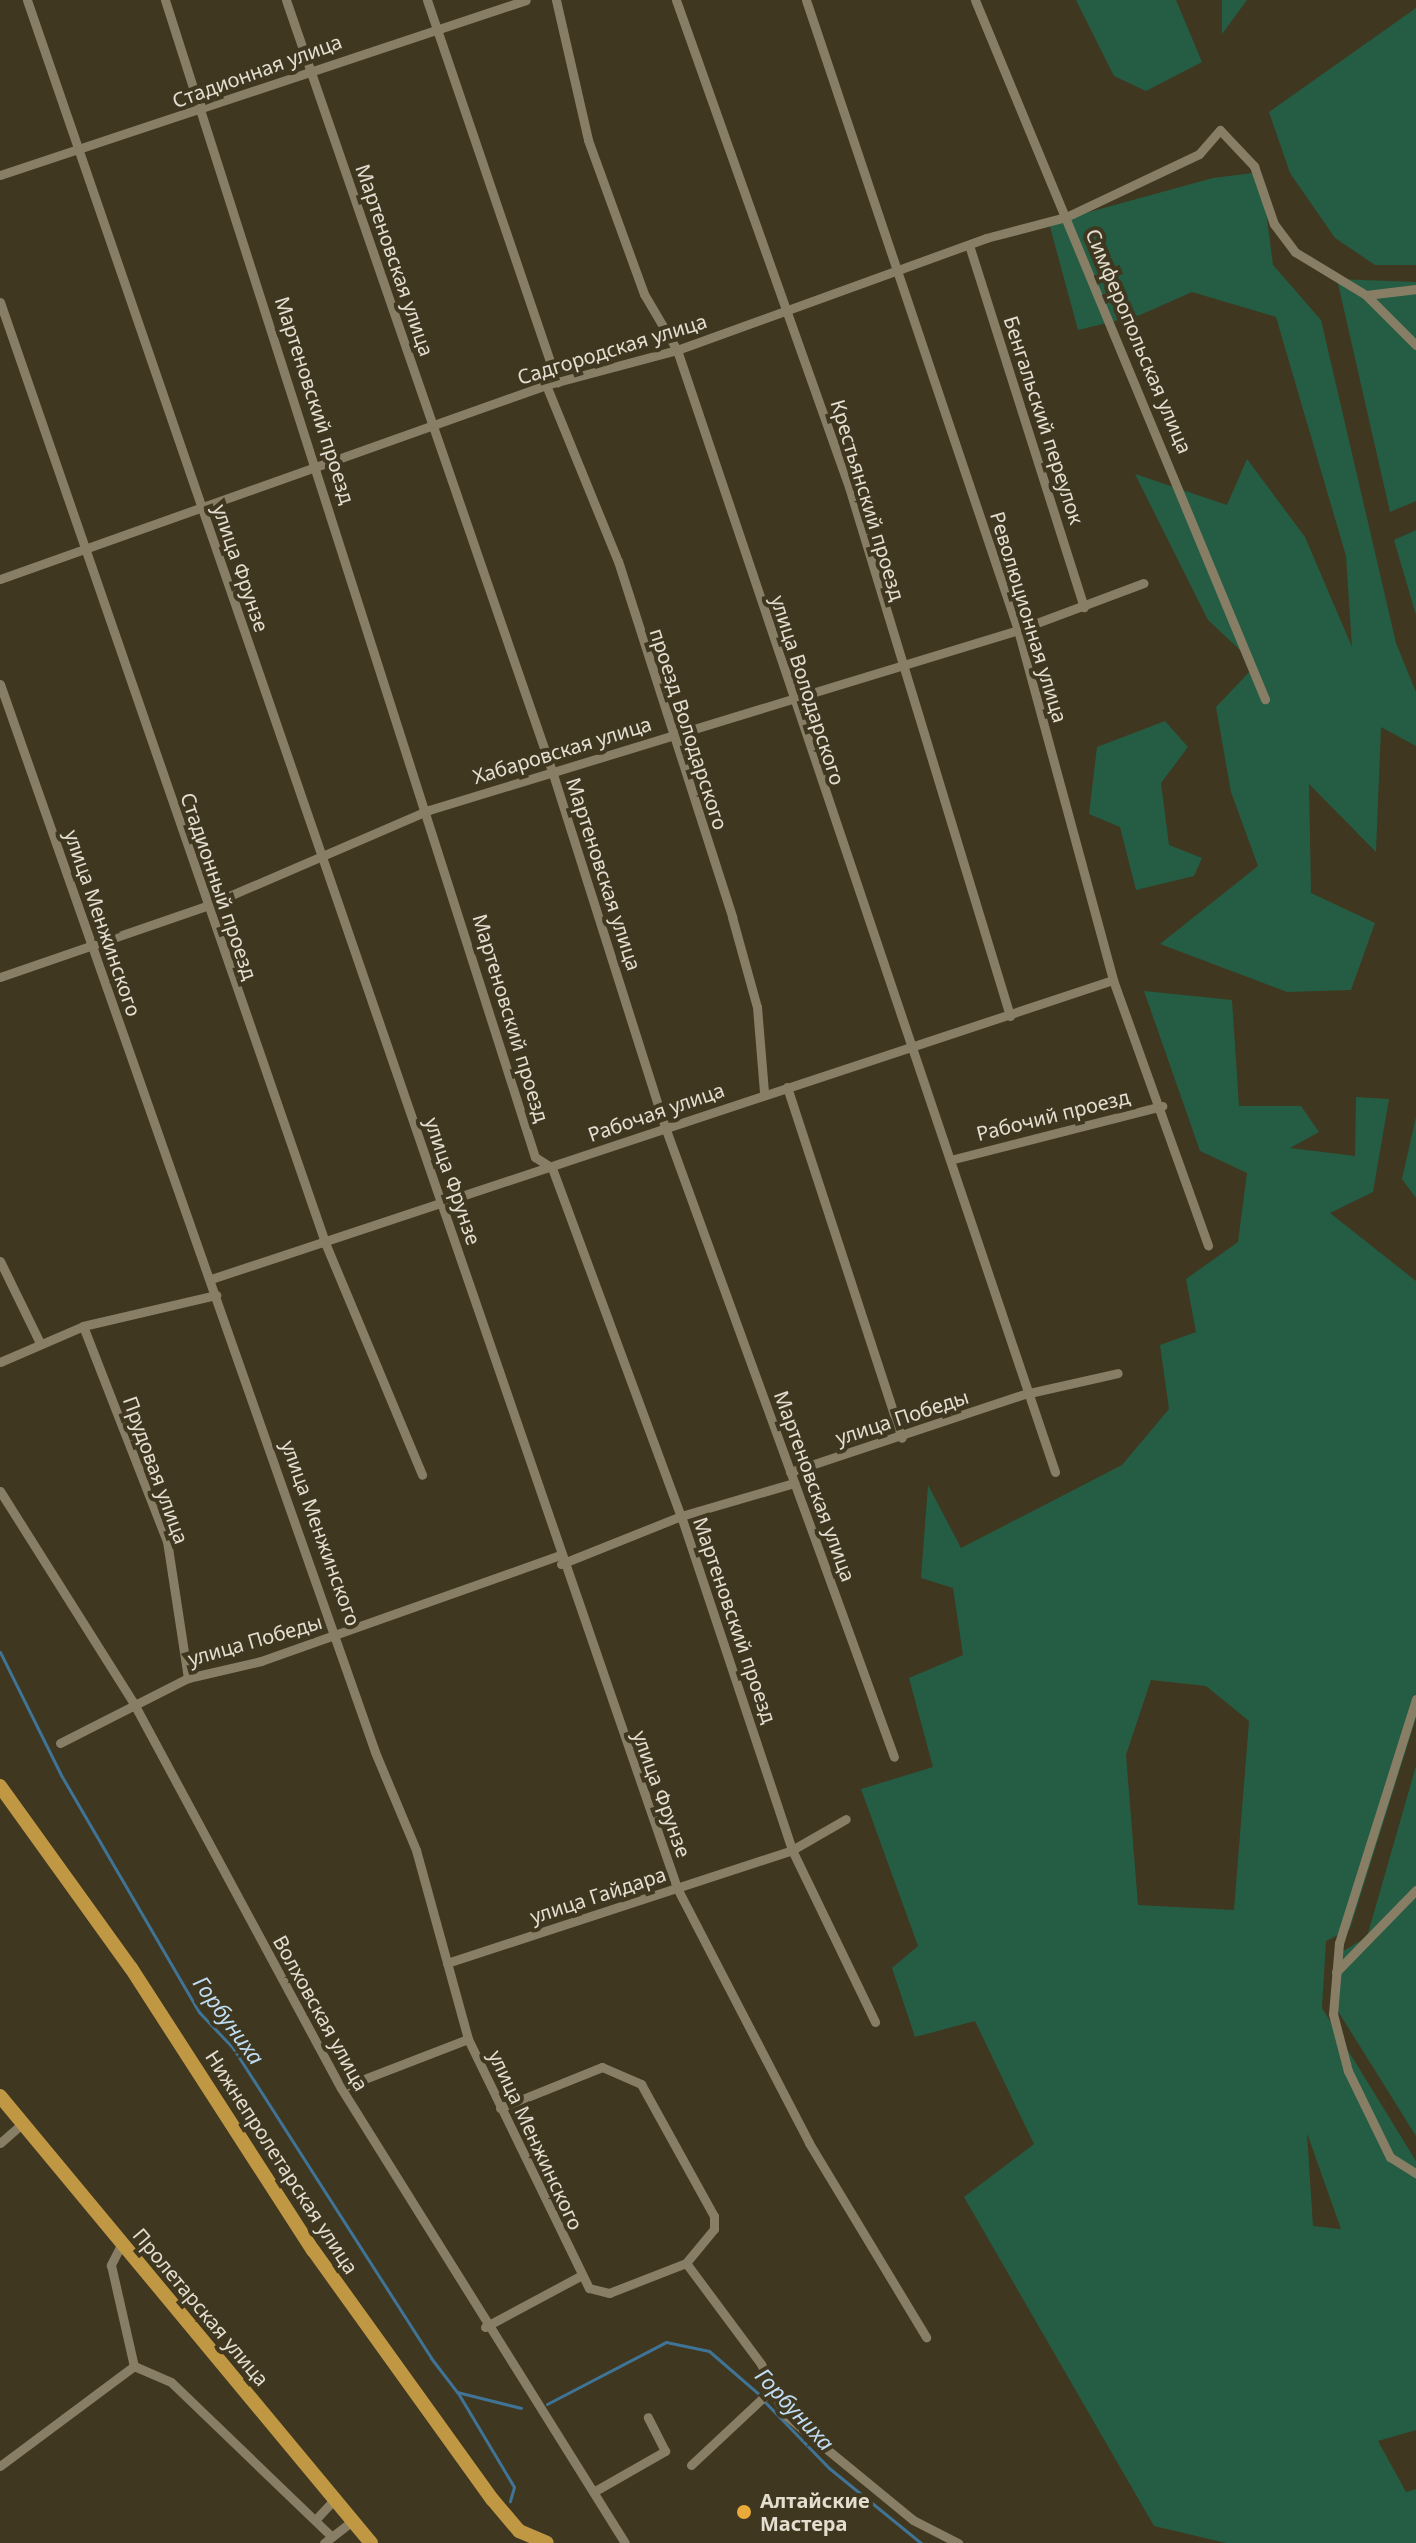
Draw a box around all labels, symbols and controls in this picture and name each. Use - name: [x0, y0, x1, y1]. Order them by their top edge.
- street label: Стадионная улица: [169, 29, 345, 113]
- street label: Мартеновская улица: [351, 161, 439, 359]
- street label: Симферопольская улица: [1081, 225, 1197, 457]
- street label: Мартеновский проезд: [270, 293, 360, 507]
- street label: Садгородская улица: [514, 309, 710, 389]
- street label: Бенгальский переулок: [999, 313, 1089, 527]
- street label: Крестьянский проезд: [826, 397, 910, 603]
- street label: улица Фрунзе: [208, 501, 274, 635]
- street label: Революционная улица: [985, 509, 1073, 725]
- street label: улица Володарского: [766, 592, 850, 788]
- street label: проезд Володарского: [645, 625, 733, 833]
- street label: Хабаровская улица: [470, 711, 654, 789]
- street label: Мартеновская улица: [561, 775, 647, 973]
- street label: Стадионный проезд: [176, 789, 262, 983]
- street label: улица Менжинского: [60, 827, 146, 1019]
- street label: Мартеновский проезд: [468, 911, 554, 1125]
- street label: Рабочая улица: [585, 1077, 727, 1147]
- street label: Рабочий проезд: [974, 1084, 1132, 1146]
- street label: улица Фрунзе: [420, 1114, 486, 1248]
- street label: улица Победы: [832, 1384, 972, 1450]
- street label: Мартеновская улица: [769, 1387, 861, 1585]
- street label: Прудовая улица: [118, 1393, 194, 1547]
- street label: улица Менжинского: [276, 1437, 366, 1629]
- street label: Мартеновский проезд: [688, 1514, 782, 1726]
- street label: улица Победы: [185, 1609, 325, 1671]
- street label: улица Фрунзе: [628, 1727, 696, 1861]
- street label: улица Гайдара: [527, 1862, 669, 1928]
- street label: Волховская улица: [268, 1931, 374, 2095]
- water label: Горбуниха: [188, 1971, 270, 2069]
- street label: Нижнепролетарская улица: [201, 2046, 363, 2278]
- street label: улица Менжинского: [484, 2046, 588, 2234]
- street label: Пролетарская улица: [128, 2223, 274, 2391]
- water label: Горбуниха: [750, 2362, 840, 2456]
- place label: Алтайские Мастера: [760, 2488, 870, 2535]
- marker: Алтайские Мастера: [735, 2503, 753, 2521]

